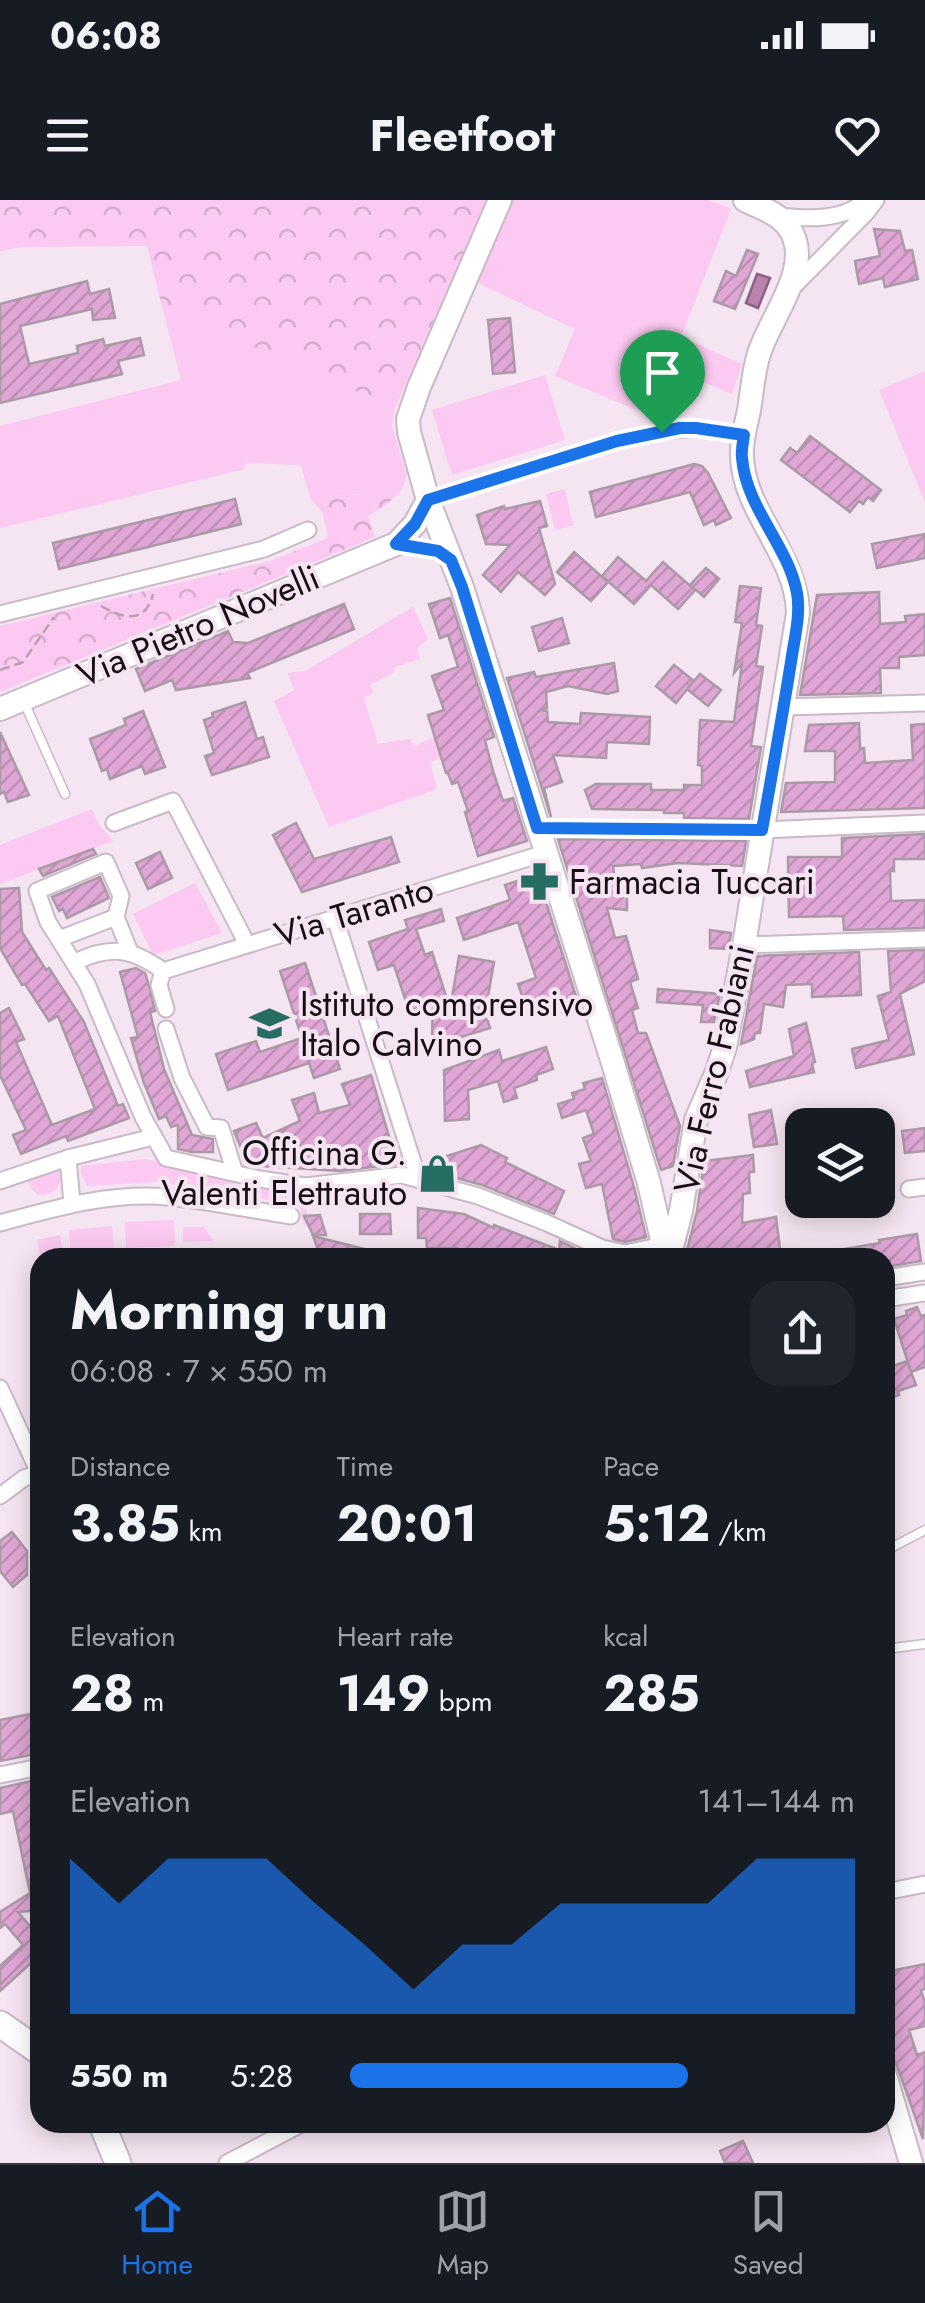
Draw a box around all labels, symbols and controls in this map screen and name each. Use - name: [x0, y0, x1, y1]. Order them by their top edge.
- text: 06:08: [50, 8, 162, 63]
- text: Fleetfoot: [370, 103, 555, 168]
- icon: menu: [40, 108, 95, 163]
- icon: heart: [830, 108, 885, 163]
- pin: [620, 330, 705, 433]
- icon: arrive: [635, 345, 690, 400]
- street label: Via Pietro Novelli: [69, 552, 327, 700]
- place label: Farmacia Tuccari: [569, 857, 815, 907]
- pharmacy icon: Farmacia Tuccari: [518, 861, 560, 903]
- street label: Via Taranto: [268, 864, 440, 960]
- street label: Via Ferro Fabiani: [661, 940, 767, 1198]
- place label: Istituto comprensivo Italo Calvino: [300, 979, 593, 1069]
- school or university icon: Istituto comprensivo Italo Calvino: [249, 1003, 291, 1045]
- map controls: [785, 1108, 895, 1218]
- button: layers: [785, 1108, 895, 1218]
- place label: Officina G. Valenti Elettrauto: [161, 1128, 407, 1218]
- shop icon: Officina G. Valenti Elettrauto: [416, 1152, 458, 1194]
- text: Morning run: [70, 1270, 388, 1350]
- button: share: [750, 1281, 855, 1386]
- text: 06:08 · 7 × 550 m: [70, 1348, 328, 1394]
- text: Distance: [70, 1446, 170, 1487]
- text: Time: [337, 1446, 393, 1487]
- text: Pace: [603, 1446, 659, 1487]
- text: 3.85: [70, 1487, 180, 1560]
- text: 20:01: [337, 1487, 477, 1560]
- text: 5:12: [603, 1487, 710, 1560]
- text: km: [180, 1511, 223, 1552]
- text: /km: [710, 1511, 767, 1552]
- text: Elevation: [70, 1616, 176, 1657]
- text: Heart rate: [337, 1616, 454, 1657]
- text: kcal: [603, 1616, 649, 1657]
- text: 28: [70, 1657, 134, 1730]
- text: 149: [337, 1657, 430, 1730]
- text: 285: [603, 1657, 700, 1730]
- text: m: [134, 1681, 164, 1722]
- text: bpm: [430, 1681, 493, 1722]
- text: Elevation: [70, 1778, 191, 1824]
- text: 141–144 m: [698, 1778, 855, 1824]
- text: 550 m: [70, 2053, 168, 2099]
- text: 5:28: [230, 2053, 293, 2099]
- tab: Home: [121, 2184, 193, 2285]
- tab: Map: [435, 2184, 490, 2285]
- tab: Saved: [733, 2184, 804, 2285]

